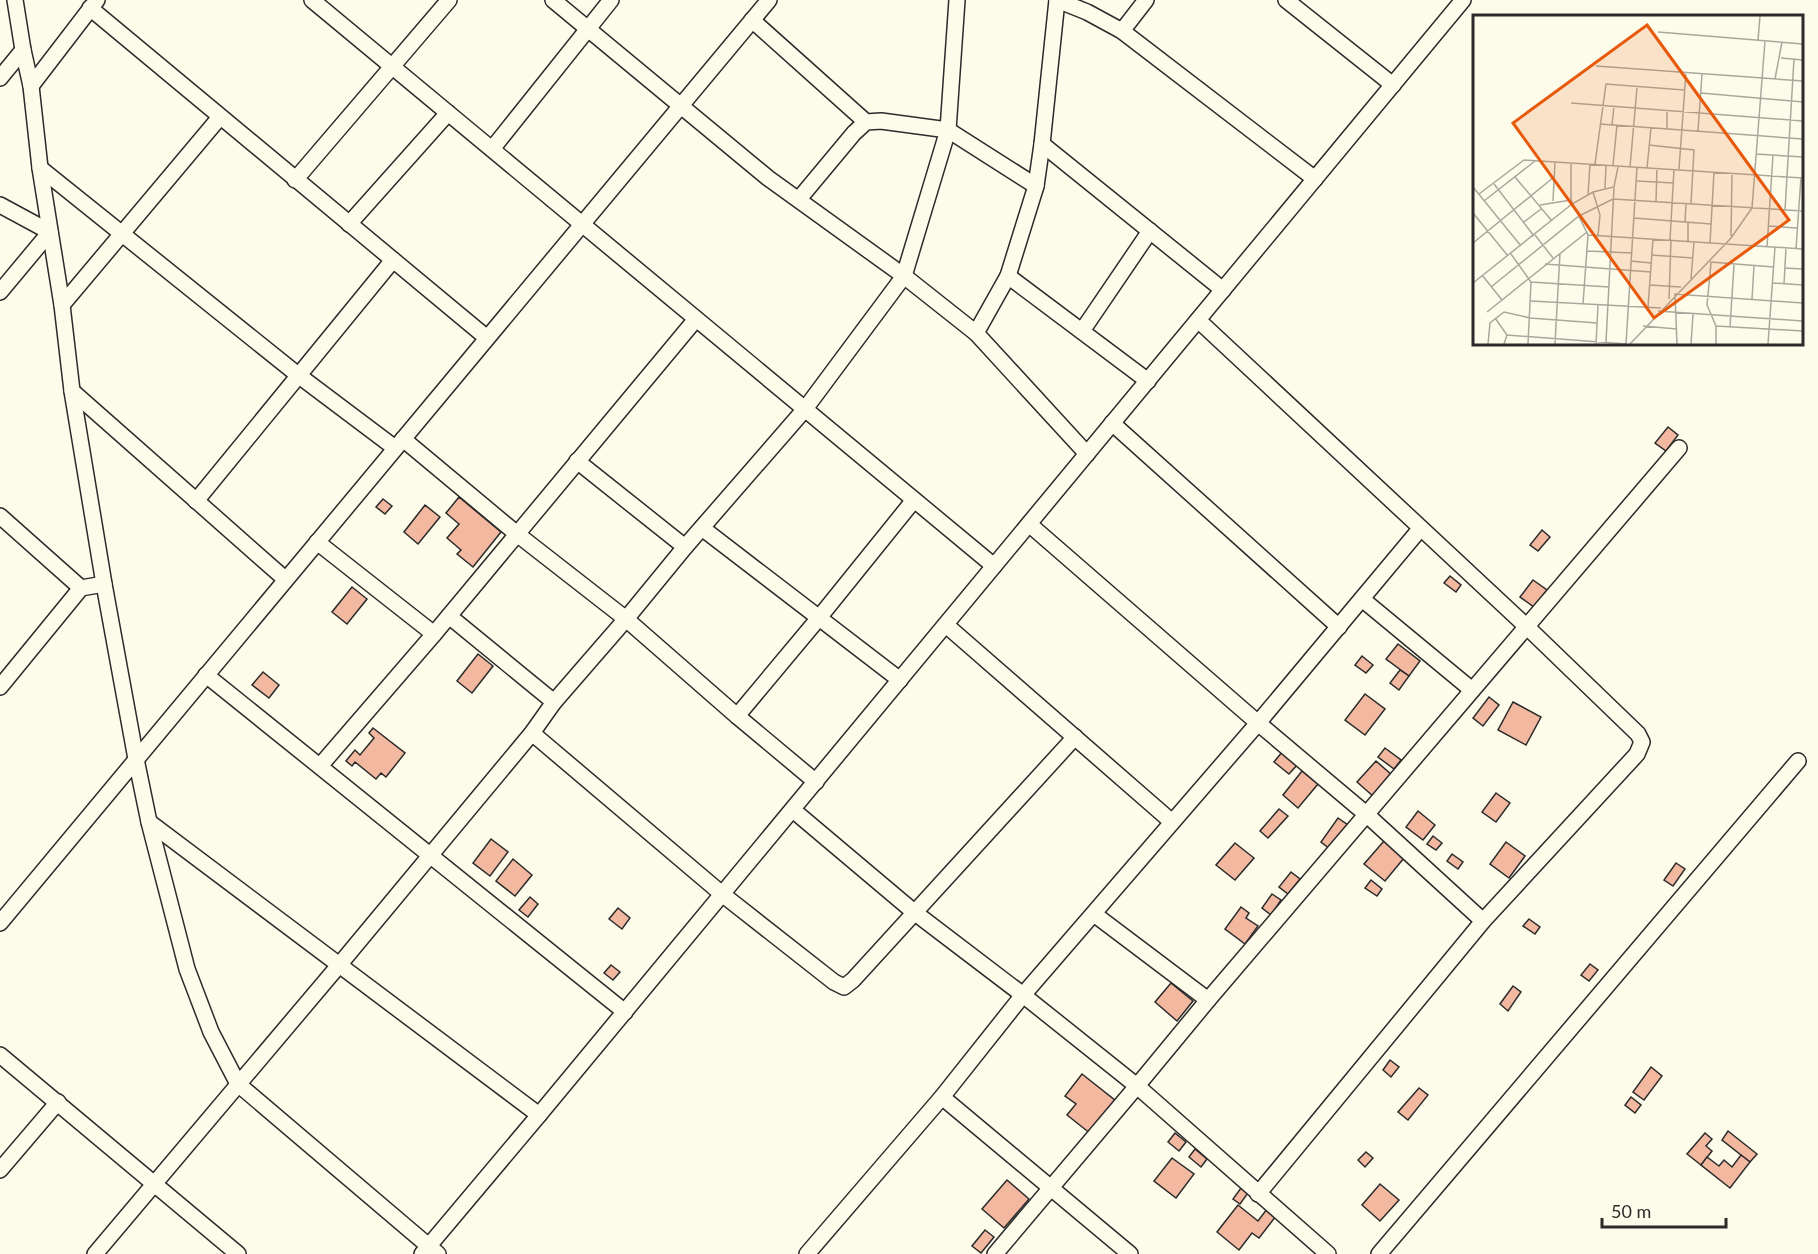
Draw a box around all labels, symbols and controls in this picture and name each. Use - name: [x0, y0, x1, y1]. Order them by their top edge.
- inset map: [1473, 15, 1803, 345]
- scale bar: [1602, 1191, 1726, 1229]
- text: 50 m: [1611, 1200, 1651, 1222]

